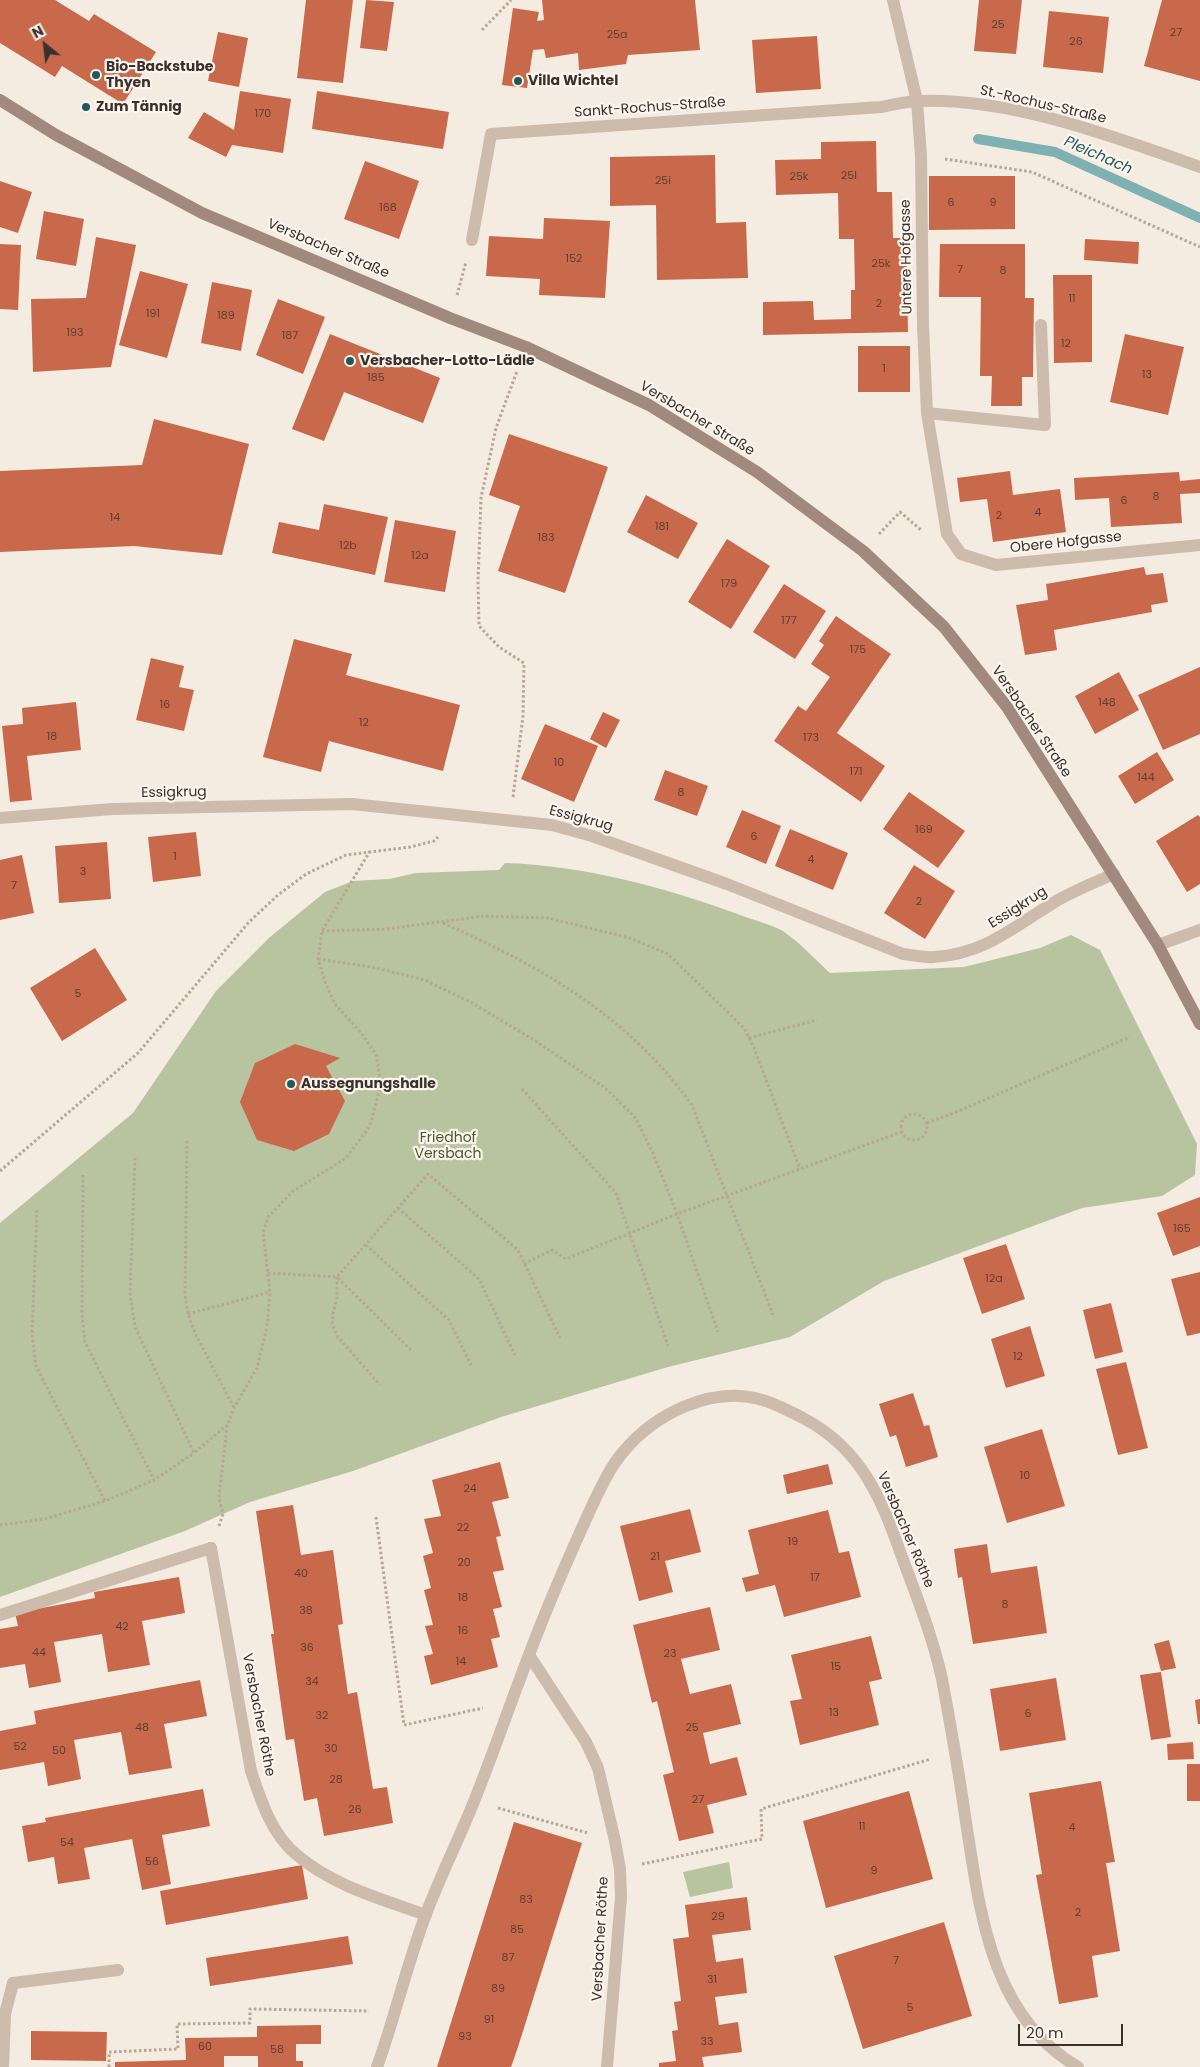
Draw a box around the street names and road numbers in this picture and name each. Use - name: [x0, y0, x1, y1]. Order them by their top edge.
- street label: St.-Rochus-Straße: [978, 82, 1108, 128]
- street label: Sankt-Rochus-Straße: [574, 94, 726, 122]
- street label: Untere Hofgasse: [898, 199, 916, 315]
- street label: Versbacher Straße: [264, 216, 392, 282]
- street label: Versbacher Straße: [637, 378, 757, 460]
- street label: Obere Hofgasse: [1009, 529, 1123, 557]
- street label: Versbacher Straße: [987, 663, 1075, 781]
- street label: Essigkrug: [141, 784, 207, 802]
- street label: Essigkrug: [547, 802, 615, 836]
- street label: Essigkrug: [986, 884, 1050, 932]
- street label: Versbacher Röthe: [873, 1469, 937, 1591]
- street label: Versbacher Röthe: [238, 1652, 278, 1778]
- street label: Versbacher Röthe: [589, 1876, 613, 2002]

